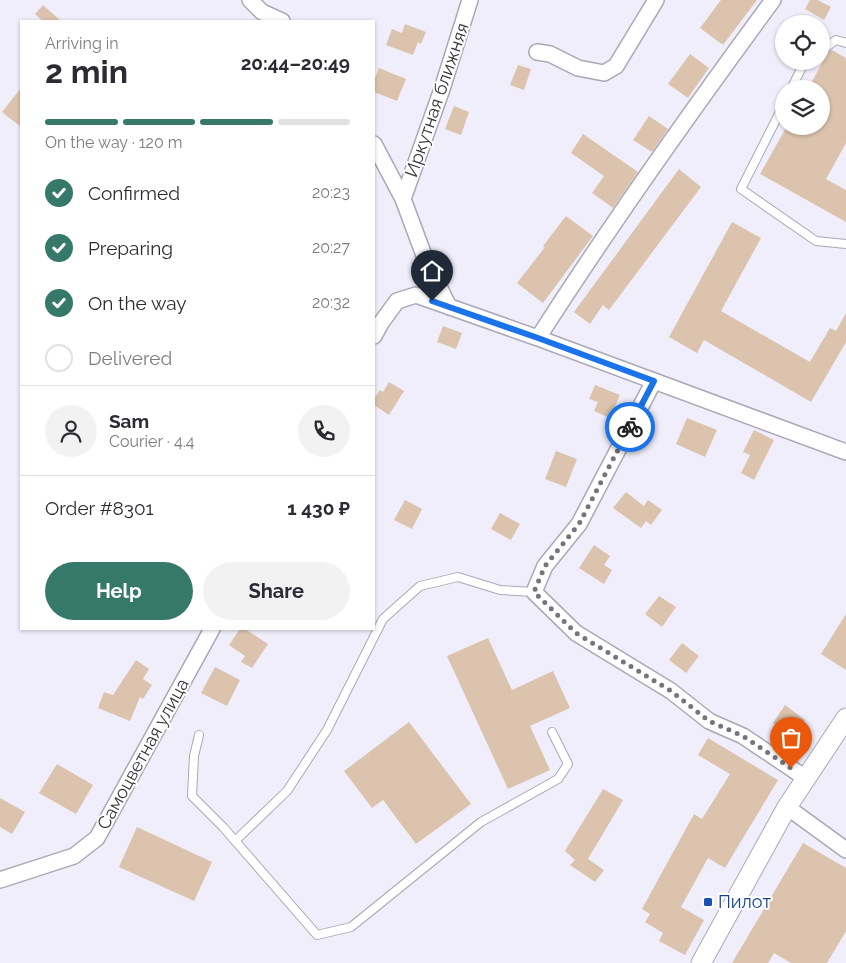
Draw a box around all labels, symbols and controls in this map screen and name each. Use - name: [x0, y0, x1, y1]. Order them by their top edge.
- map controls: [775, 15, 830, 135]
- button: locate: [775, 15, 830, 70]
- street label: Иркутная ближняя: [400, 20, 473, 180]
- text: Arriving in: [45, 34, 119, 53]
- text: 20:44–20:49: [241, 52, 350, 74]
- text: 2 min: [45, 53, 128, 90]
- button: layers: [775, 80, 830, 135]
- text: On the way · 120 m: [45, 133, 183, 152]
- icon: check: [45, 179, 73, 207]
- text: Confirmed: [88, 182, 180, 204]
- text: 20:23: [312, 183, 350, 202]
- icon: check: [45, 234, 73, 262]
- text: Preparing: [88, 237, 173, 259]
- text: 20:27: [312, 238, 350, 257]
- pin: [411, 250, 453, 301]
- icon: home: [418, 257, 446, 285]
- icon: check: [45, 289, 73, 317]
- text: On the way: [88, 292, 187, 314]
- text: 20:32: [312, 293, 350, 312]
- text: Delivered: [88, 347, 172, 369]
- courier: [605, 402, 655, 452]
- button: person: [45, 405, 97, 457]
- button: phone: [298, 405, 350, 457]
- text: Sam: [109, 410, 149, 432]
- icon: bike: [616, 413, 644, 441]
- text: Courier · 4.4: [109, 432, 194, 451]
- text: Order #8301: [45, 497, 154, 519]
- text: 1 430 ₽: [287, 497, 350, 519]
- button: Help: [45, 562, 193, 620]
- button: Share: [203, 562, 350, 620]
- street label: Самоцветная улица: [92, 675, 193, 833]
- pin: [770, 717, 812, 768]
- icon: bag: [777, 724, 805, 752]
- place label: Пилот: [718, 891, 771, 912]
- marker: Пилот: [702, 896, 714, 908]

